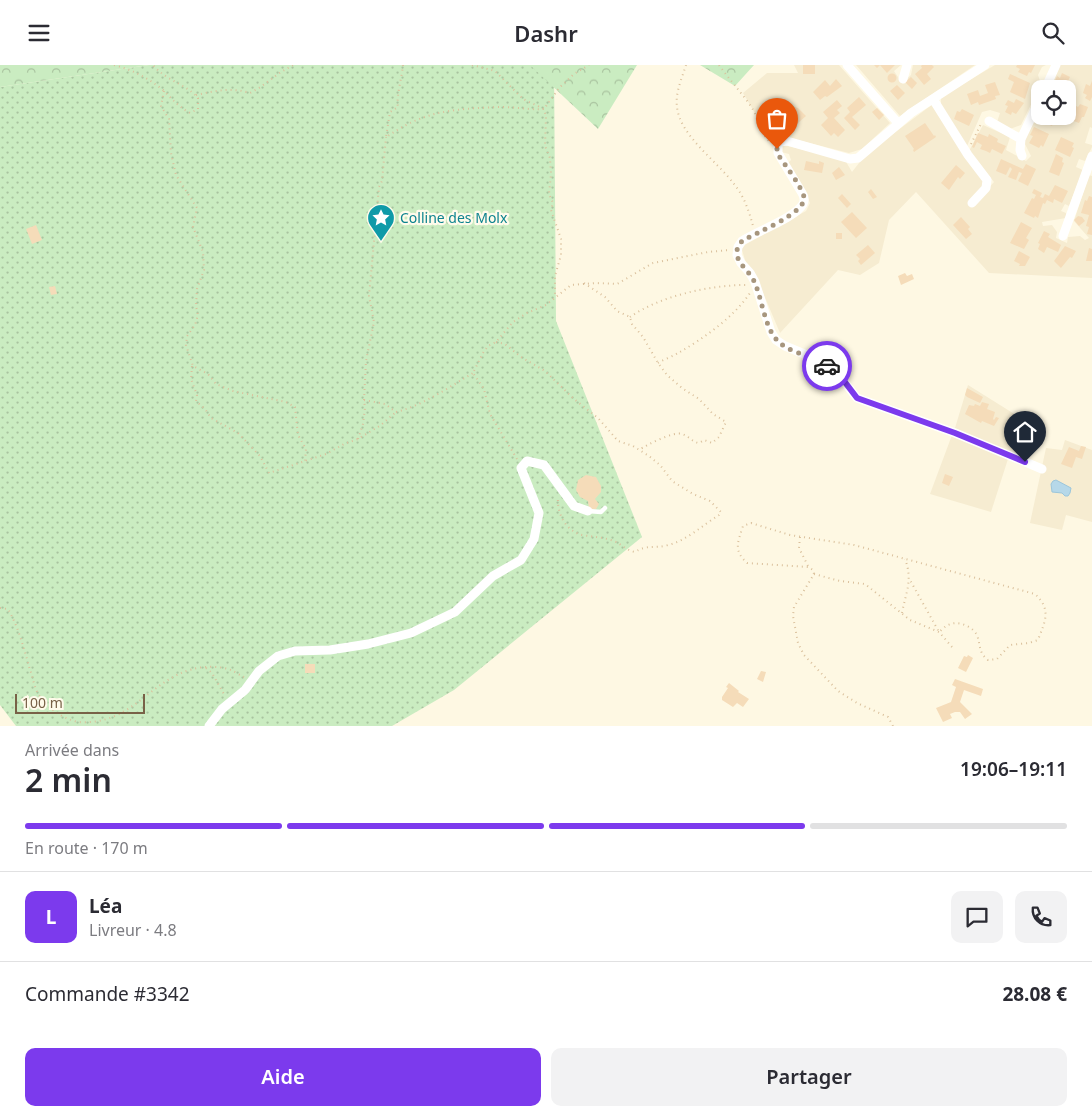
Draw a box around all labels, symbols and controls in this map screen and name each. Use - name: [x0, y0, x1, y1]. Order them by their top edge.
- text: Dashr: [514, 18, 578, 48]
- icon: menu: [25, 19, 53, 47]
- icon: search: [1039, 19, 1067, 47]
- map controls: [1031, 80, 1076, 125]
- button: locate: [1031, 80, 1076, 125]
- pin: [756, 98, 798, 149]
- icon: bag: [763, 105, 791, 133]
- place icon: Colline des Molx: [366, 203, 396, 242]
- place label: Colline des Molx: [400, 208, 508, 227]
- courier: [802, 341, 852, 391]
- icon: car: [813, 352, 841, 380]
- pin: [1004, 411, 1046, 462]
- icon: home: [1011, 418, 1039, 446]
- scale bar: [15, 691, 145, 714]
- text: 100 m: [22, 693, 63, 712]
- text: Arrivée dans: [25, 739, 119, 761]
- text: 19:06–19:11: [960, 756, 1067, 782]
- text: 2 min: [25, 758, 112, 801]
- text: En route · 170 m: [25, 837, 148, 859]
- button: chat: [951, 891, 1003, 943]
- button: phone: [1015, 891, 1067, 943]
- text: Léa: [89, 893, 122, 919]
- text: L: [46, 904, 56, 930]
- text: Livreur · 4.8: [89, 919, 177, 941]
- text: Commande #3342: [25, 981, 190, 1007]
- text: 28.08 €: [1002, 981, 1067, 1007]
- button: Aide: [25, 1048, 541, 1106]
- button: Partager: [551, 1048, 1067, 1106]

